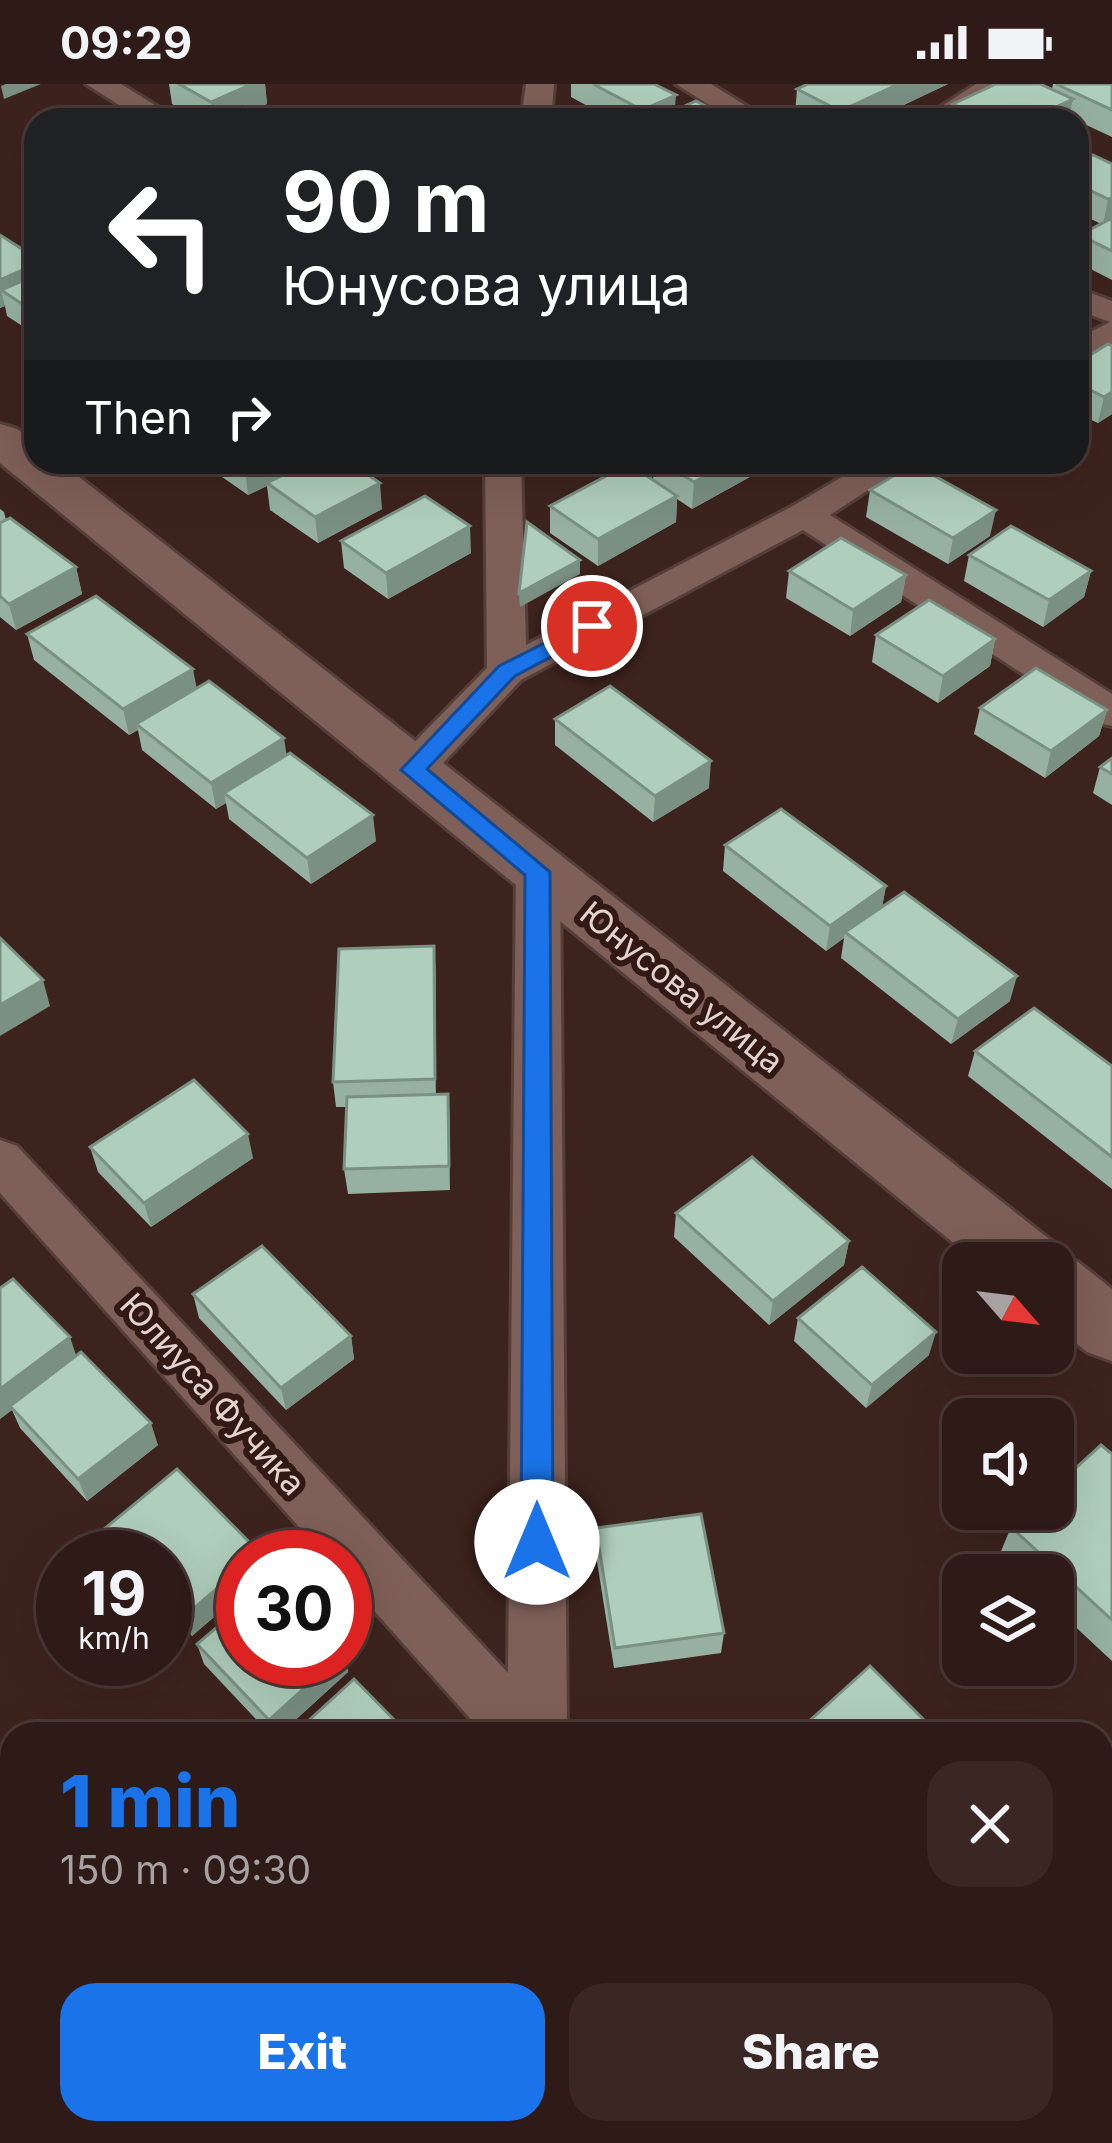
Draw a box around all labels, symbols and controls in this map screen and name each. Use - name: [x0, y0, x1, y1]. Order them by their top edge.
- text: 09:29: [60, 15, 192, 70]
- text: 90 m: [282, 151, 490, 252]
- icon: left: [84, 156, 240, 312]
- text: Юнусова улица: [282, 253, 691, 318]
- icon: right: [216, 384, 282, 450]
- text: Then: [84, 390, 192, 445]
- pin: [541, 575, 643, 677]
- icon: arrive: [559, 593, 625, 659]
- street label: Юнусова улица: [572, 893, 792, 1081]
- north arrow: [942, 1242, 1074, 1374]
- map controls: [942, 1242, 1074, 1686]
- street label: Юлиуса Фучика: [112, 1285, 314, 1503]
- button: sound: [942, 1398, 1074, 1530]
- position arrow: [474, 1479, 600, 1605]
- speed limit sign: 30: [216, 1530, 372, 1686]
- button: layers: [942, 1554, 1074, 1686]
- text: 19: [82, 1557, 146, 1629]
- text: km/h: [78, 1620, 150, 1656]
- text: 1 min: [60, 1757, 240, 1844]
- button: close: [927, 1761, 1053, 1887]
- text: 150 m · 09:30: [60, 1846, 311, 1893]
- button: Exit: [60, 1983, 545, 2121]
- button: Share: [569, 1983, 1053, 2121]

